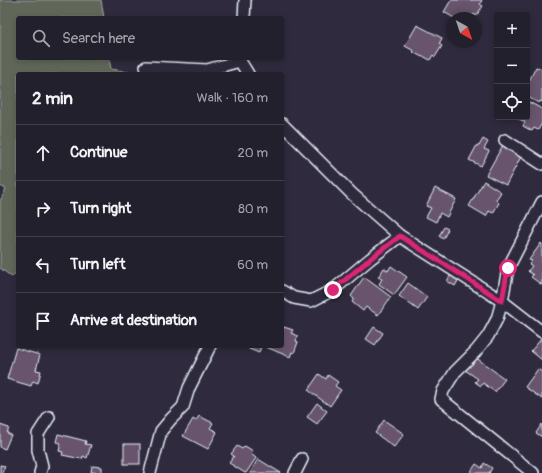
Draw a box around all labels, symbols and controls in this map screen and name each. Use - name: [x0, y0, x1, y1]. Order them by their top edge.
- north arrow: [446, 12, 482, 48]
- map controls: [494, 12, 530, 120]
- button: +: [494, 12, 530, 48]
- search box: [16, 16, 284, 60]
- icon: search: [30, 27, 52, 49]
- text: Search here: [62, 29, 135, 48]
- button: −: [494, 48, 530, 84]
- button: locate: [494, 84, 530, 120]
- text: 2 min: [32, 88, 73, 109]
- text: Walk · 160 m: [197, 90, 268, 106]
- icon: ahead: [32, 142, 54, 164]
- text: Continue: [70, 143, 128, 162]
- text: 20 m: [237, 145, 268, 161]
- icon: right: [32, 198, 54, 220]
- text: Turn right: [70, 199, 131, 218]
- text: 80 m: [238, 201, 268, 217]
- icon: left: [32, 254, 54, 276]
- text: Turn left: [70, 255, 126, 274]
- text: 60 m: [237, 257, 268, 273]
- route start: [499, 259, 517, 277]
- route end: [324, 281, 342, 299]
- icon: arrive: [32, 310, 54, 332]
- text: Arrive at destination: [70, 311, 197, 330]

